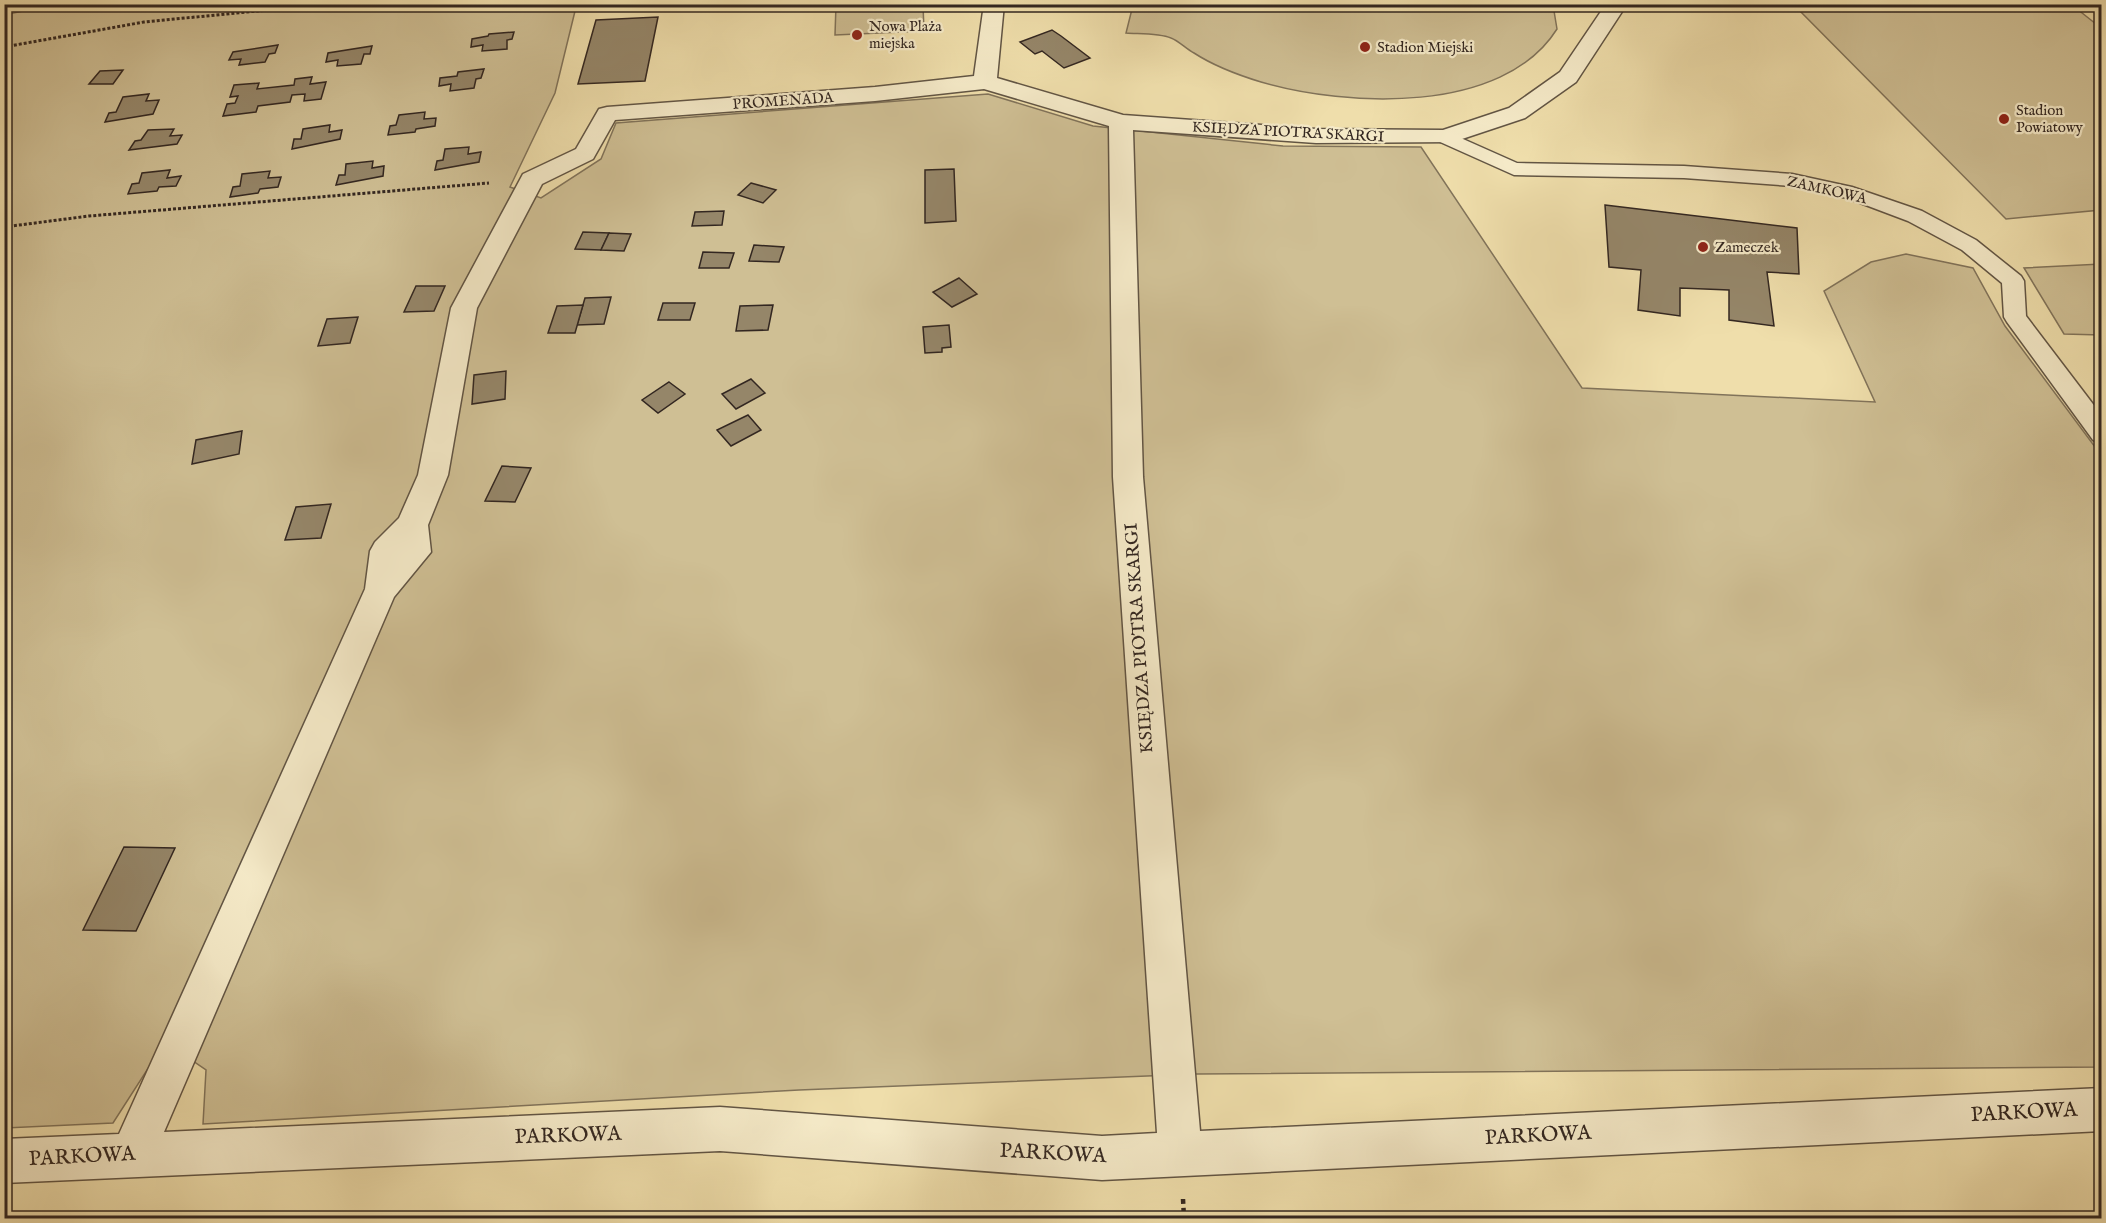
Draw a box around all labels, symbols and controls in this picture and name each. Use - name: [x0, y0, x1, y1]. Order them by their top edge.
- place label: Nowa Plaża miejska: [869, 17, 942, 53]
- marker: Nowa Plaża miejska: [850, 28, 864, 42]
- place label: Stadion Miejski: [1377, 38, 1473, 57]
- marker: Stadion Miejski: [1358, 40, 1372, 54]
- street label: PROMENADA: [732, 88, 835, 114]
- place label: Stadion Powiatowy: [2016, 101, 2084, 137]
- marker: Stadion Powiatowy: [1997, 112, 2011, 126]
- street label: KSIĘDZA PIOTRA SKARGI: [1191, 117, 1385, 147]
- street label: ZAMKOWA: [1785, 172, 1870, 209]
- place label: Zameczek: [1715, 238, 1780, 257]
- marker: Zameczek: [1696, 240, 1710, 254]
- street label: KSIĘDZA PIOTRA SKARGI: [1120, 522, 1160, 754]
- street label: PARKOWA: [1970, 1097, 2079, 1129]
- street label: PARKOWA: [1484, 1120, 1593, 1152]
- street label: PARKOWA: [514, 1121, 623, 1151]
- street label: PARKOWA: [999, 1138, 1108, 1170]
- street label: PARKOWA: [28, 1141, 137, 1173]

